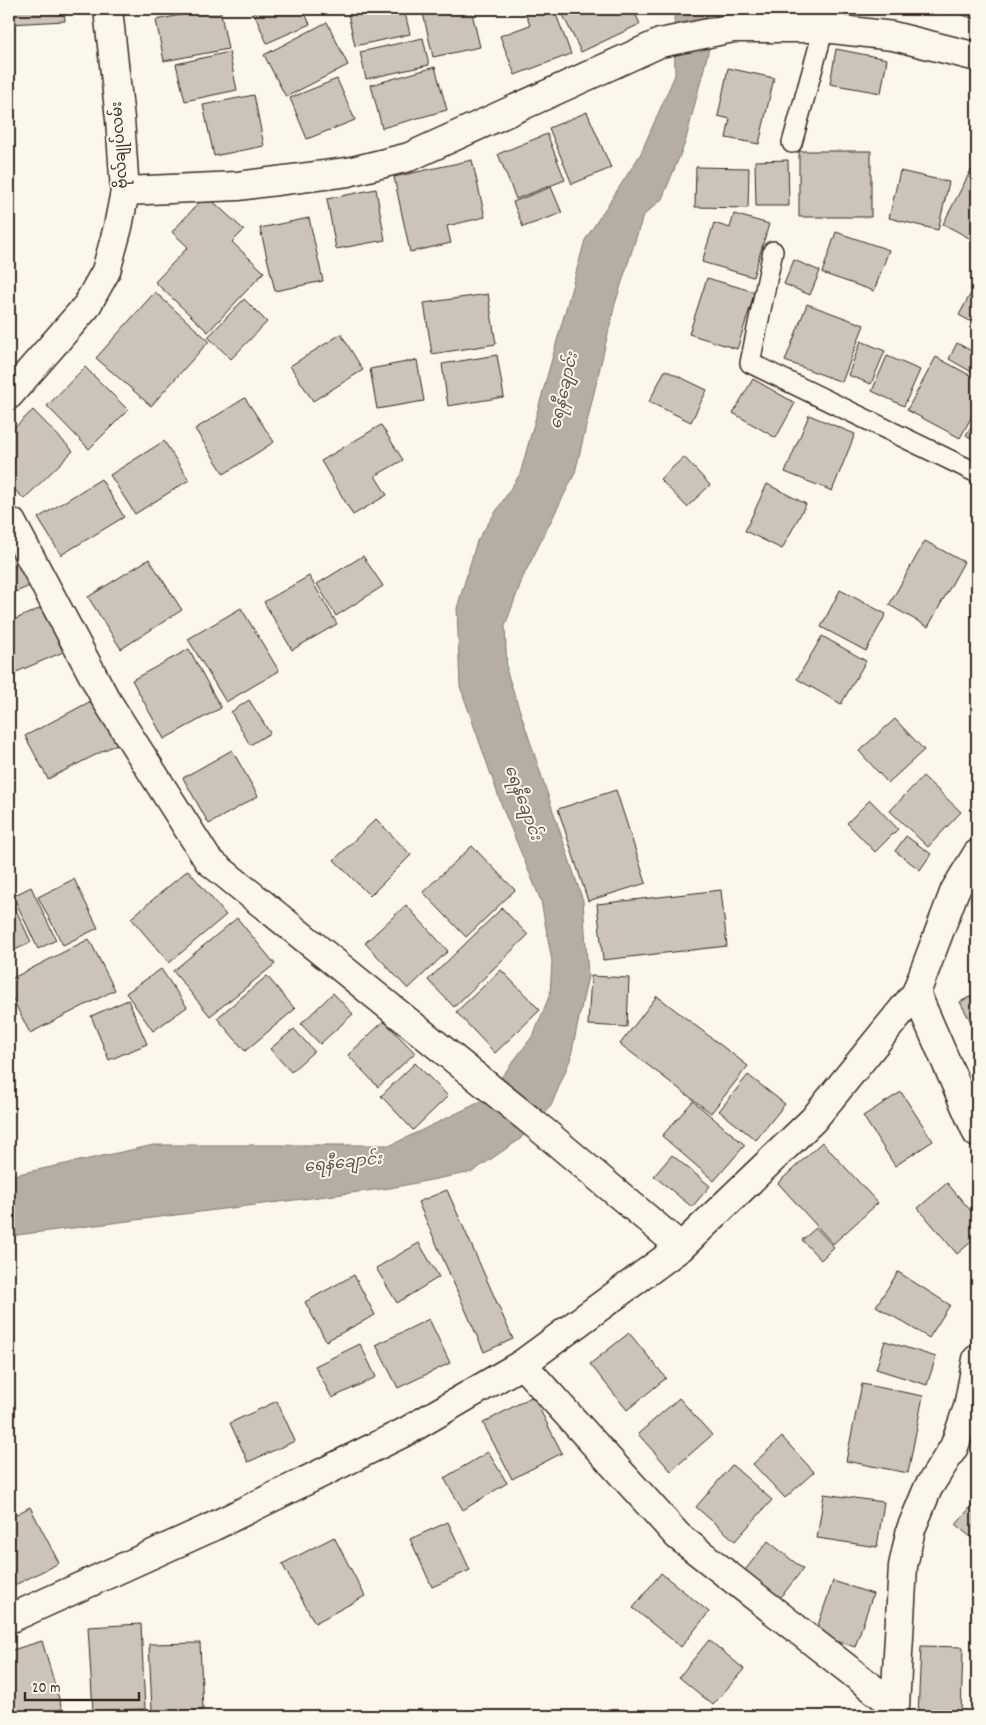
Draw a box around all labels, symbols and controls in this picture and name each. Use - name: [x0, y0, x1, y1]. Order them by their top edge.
- street label: ဗိုလ်‌ချုပ်‌လမ်း: [106, 101, 135, 189]
- water label: ရေနီချောင်း: [543, 349, 585, 432]
- water label: ရေနီချောင်း: [498, 762, 549, 845]
- water label: ရေနီချောင်း: [303, 1146, 384, 1180]
- scale bar: [25, 1670, 139, 1702]
- text: 20 m: [32, 1678, 60, 1700]

